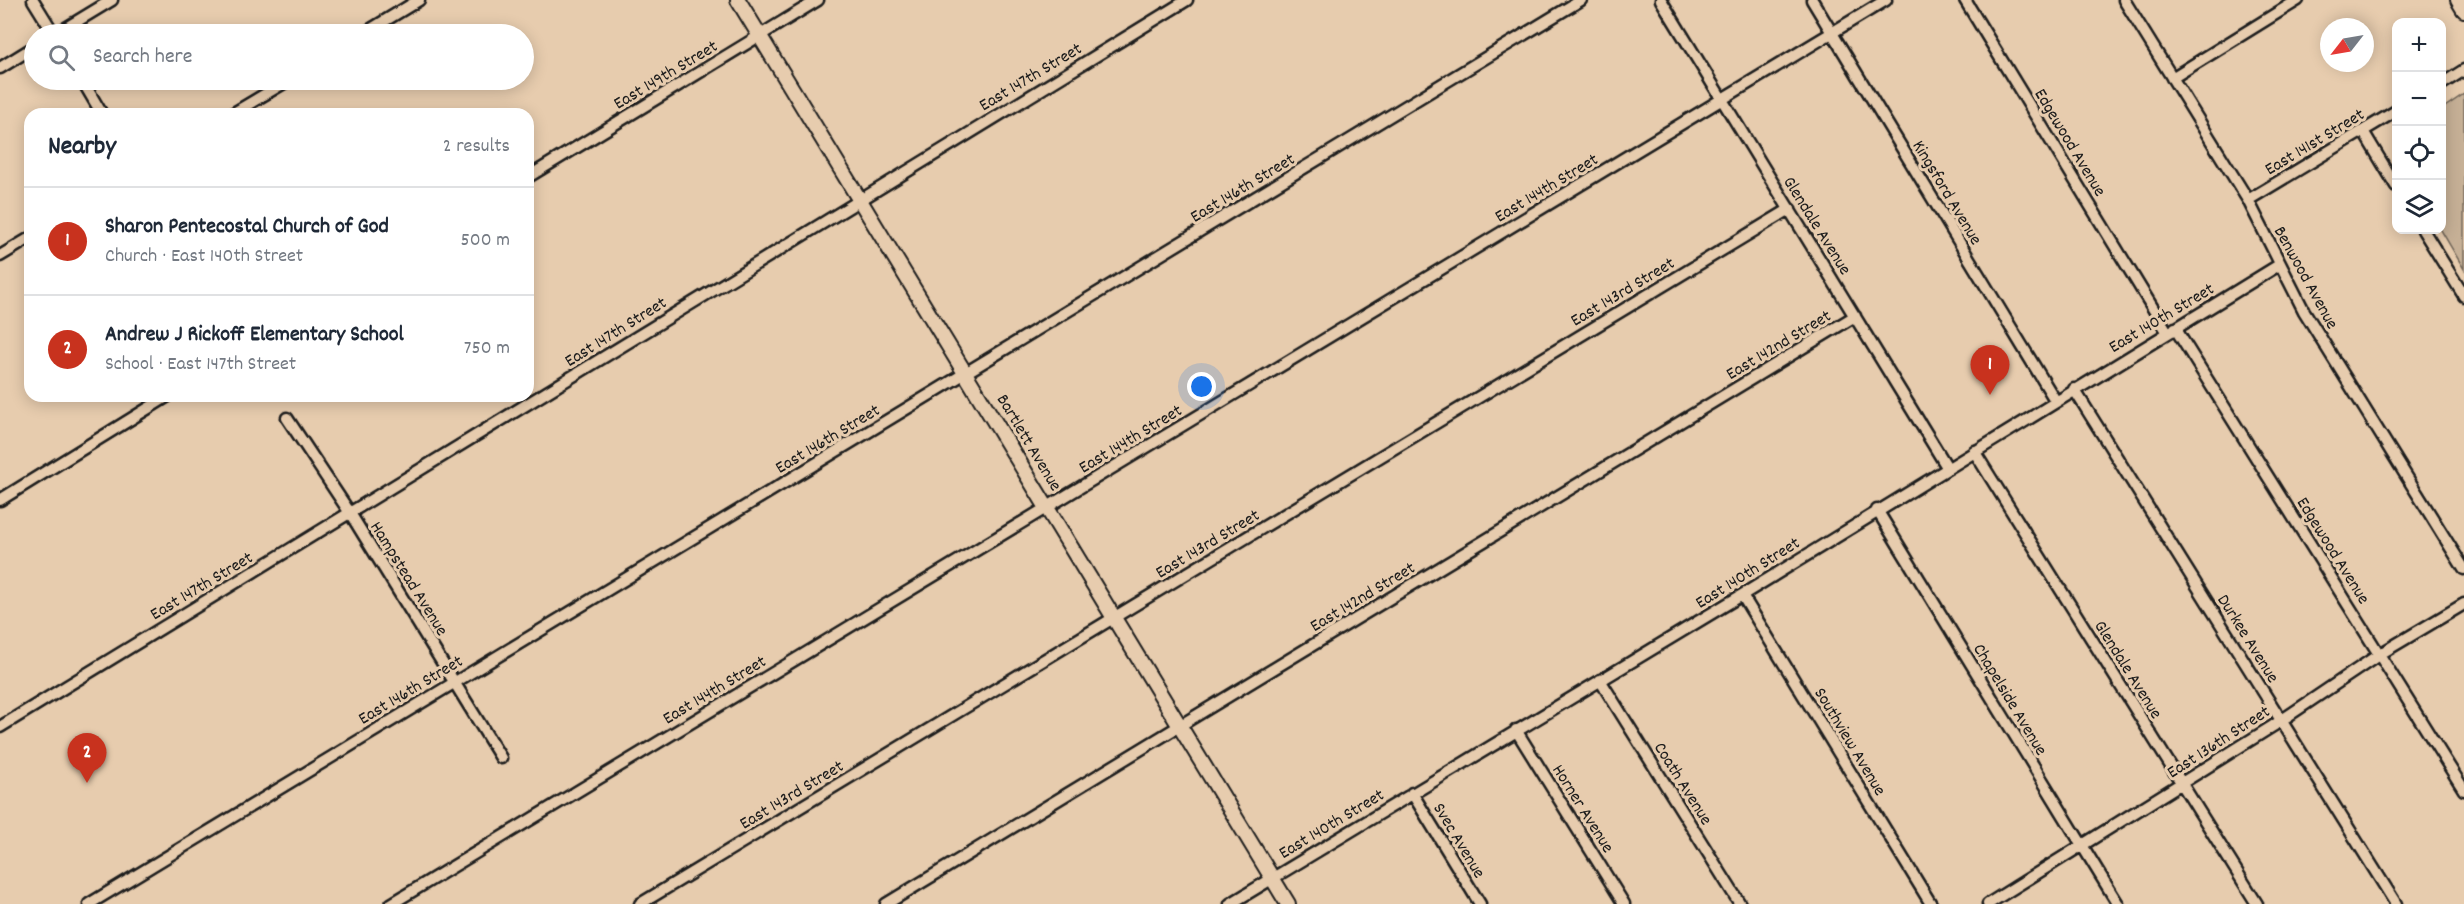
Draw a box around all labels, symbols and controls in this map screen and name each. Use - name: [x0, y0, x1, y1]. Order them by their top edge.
- north arrow: [2320, 18, 2374, 72]
- map controls: [2392, 18, 2446, 234]
- button: +: [2392, 18, 2446, 72]
- search box: [24, 24, 534, 90]
- street label: East 149th Street: [610, 35, 723, 117]
- street label: East 147th Street: [975, 37, 1088, 119]
- icon: search: [45, 41, 78, 74]
- text: Search here: [93, 42, 192, 73]
- button: −: [2392, 72, 2446, 126]
- street label: Edgewood Avenue: [2027, 85, 2111, 202]
- street label: East 141st Street: [2261, 103, 2370, 183]
- button: locate: [2392, 126, 2446, 180]
- text: Nearby: [48, 129, 116, 166]
- text: 2 results: [443, 133, 510, 161]
- street label: Kingsford Avenue: [1905, 136, 1987, 250]
- street label: East 146th Street: [1186, 148, 1301, 230]
- street label: East 144th Street: [1491, 148, 1604, 230]
- street label: Glendale Avenue: [1776, 172, 1856, 281]
- button: layers: [2392, 180, 2446, 234]
- text: Sharon Pentecostal Church of God: [105, 212, 389, 243]
- street label: Benwood Avenue: [2266, 222, 2343, 334]
- text: 1: [65, 227, 70, 255]
- text: 500 m: [461, 227, 510, 255]
- text: Church · East 140th Street: [105, 243, 303, 271]
- street label: East 143rd Street: [1567, 252, 1680, 334]
- street label: East 140th Street: [2105, 278, 2220, 360]
- street label: East 147th Street: [561, 292, 672, 374]
- street label: East 142nd Street: [1722, 305, 1837, 387]
- text: Andrew J Rickoff Elementary School: [105, 320, 404, 351]
- text: 2: [63, 335, 72, 363]
- text: 750 m: [464, 335, 510, 363]
- pin: 1: [1970, 346, 2010, 395]
- text: School · East 147th Street: [105, 351, 296, 379]
- your location: [1187, 372, 1216, 401]
- street label: Bartlett Avenue: [989, 390, 1067, 497]
- street label: East 146th Street: [771, 399, 886, 481]
- street label: East 144th Street: [1075, 399, 1188, 481]
- street label: Edgewood Avenue: [2289, 493, 2375, 610]
- street label: East 143rd Street: [1152, 504, 1265, 586]
- street label: Hampstead Avenue: [363, 517, 453, 641]
- street label: East 140th Street: [1691, 532, 1806, 616]
- street label: East 147th Street: [146, 546, 259, 628]
- street label: East 142nd Street: [1306, 557, 1421, 639]
- street label: Durkee Avenue: [2210, 590, 2284, 689]
- street label: Glendale Avenue: [2087, 616, 2167, 725]
- street label: Chapelside Avenue: [1966, 640, 2052, 761]
- street label: East 146th Street: [354, 650, 469, 732]
- street label: East 144th Street: [659, 650, 772, 732]
- street label: Southview Avenue: [1807, 683, 1891, 801]
- street label: East 136th Street: [2163, 700, 2276, 786]
- pin: 2: [68, 734, 106, 783]
- street label: Coath Avenue: [1646, 738, 1717, 831]
- street label: East 143rd Street: [736, 755, 849, 837]
- street label: Horner Avenue: [1545, 760, 1619, 858]
- street label: East 140th Street: [1275, 784, 1390, 866]
- street label: Svec Avenue: [1426, 799, 1490, 884]

